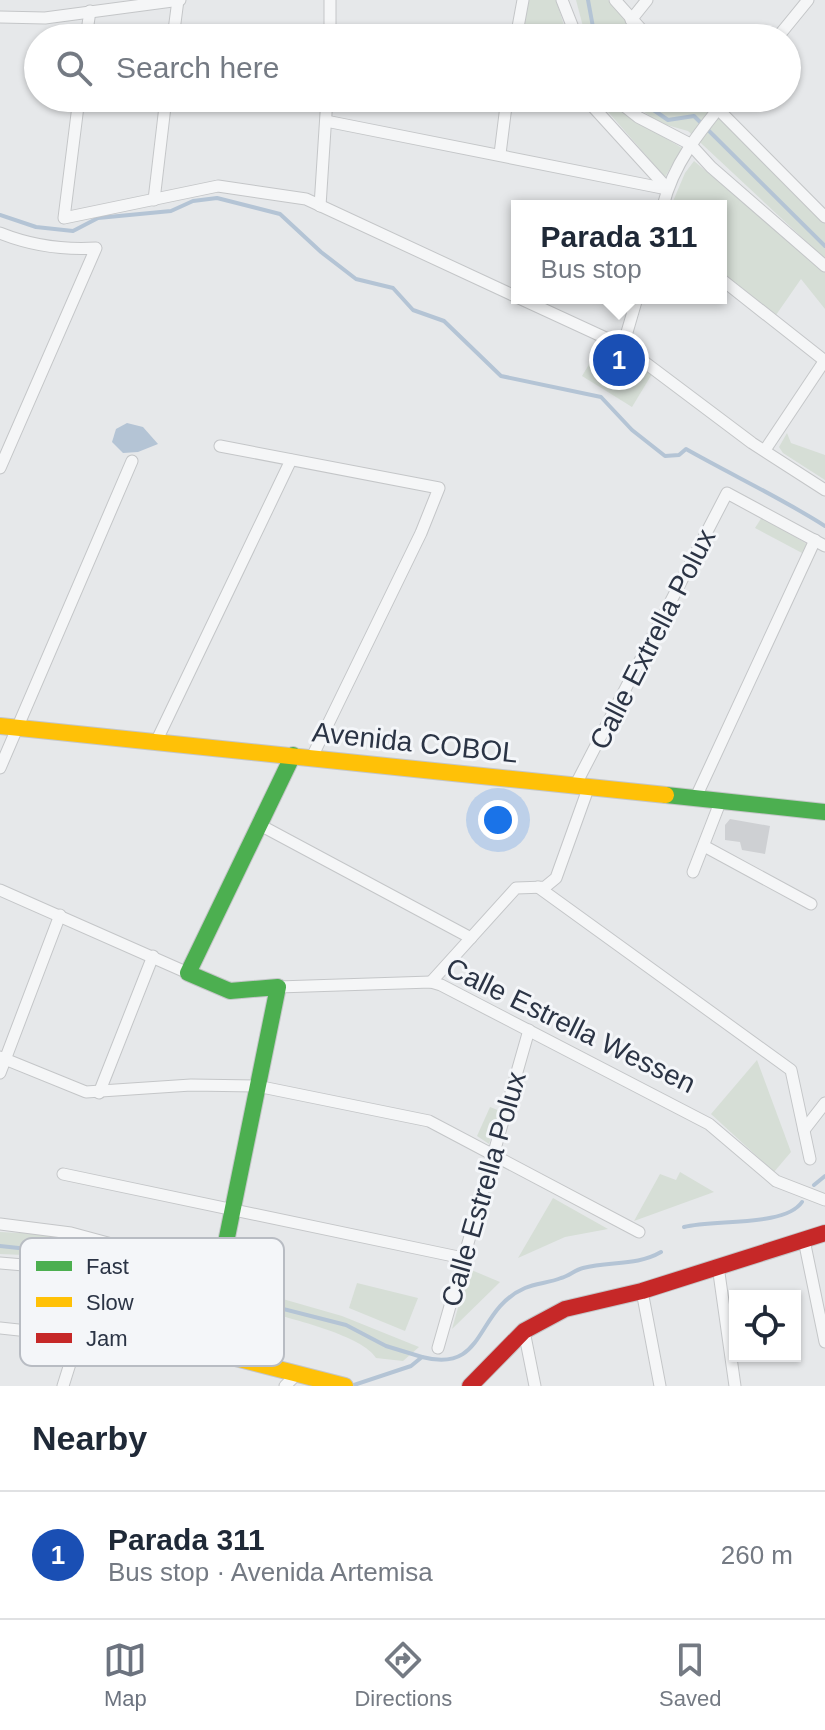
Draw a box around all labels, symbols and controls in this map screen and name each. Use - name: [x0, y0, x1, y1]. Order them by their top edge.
- search box: [24, 24, 801, 112]
- icon: search: [52, 46, 96, 90]
- text: Search here: [116, 51, 279, 84]
- popup: [511, 200, 727, 304]
- text: Parada 311: [541, 220, 697, 253]
- text: Bus stop: [541, 254, 642, 284]
- pin: 1: [593, 330, 645, 390]
- street label: Calle Extrella Polux: [584, 524, 721, 754]
- street label: Avenida COBOL: [311, 716, 519, 769]
- your location: [478, 800, 518, 840]
- street label: Calle Estrella Wessen: [441, 952, 700, 1099]
- street label: Calle Estrella Polux: [435, 1068, 532, 1310]
- legend: [20, 1238, 284, 1366]
- text: Fast: [86, 1254, 129, 1279]
- text: Slow: [86, 1290, 134, 1315]
- map controls: [729, 1290, 801, 1362]
- button: locate: [729, 1290, 801, 1362]
- text: Jam: [86, 1326, 128, 1351]
- text: Nearby: [32, 1419, 147, 1457]
- text: Parada 311: [108, 1523, 265, 1556]
- text: 1: [51, 1540, 65, 1570]
- text: 260 m: [721, 1540, 793, 1570]
- text: Bus stop · Avenida Artemisa: [108, 1557, 433, 1587]
- tab: Map: [103, 1638, 147, 1712]
- tab: Directions: [354, 1638, 452, 1712]
- tab: Saved: [659, 1638, 722, 1712]

